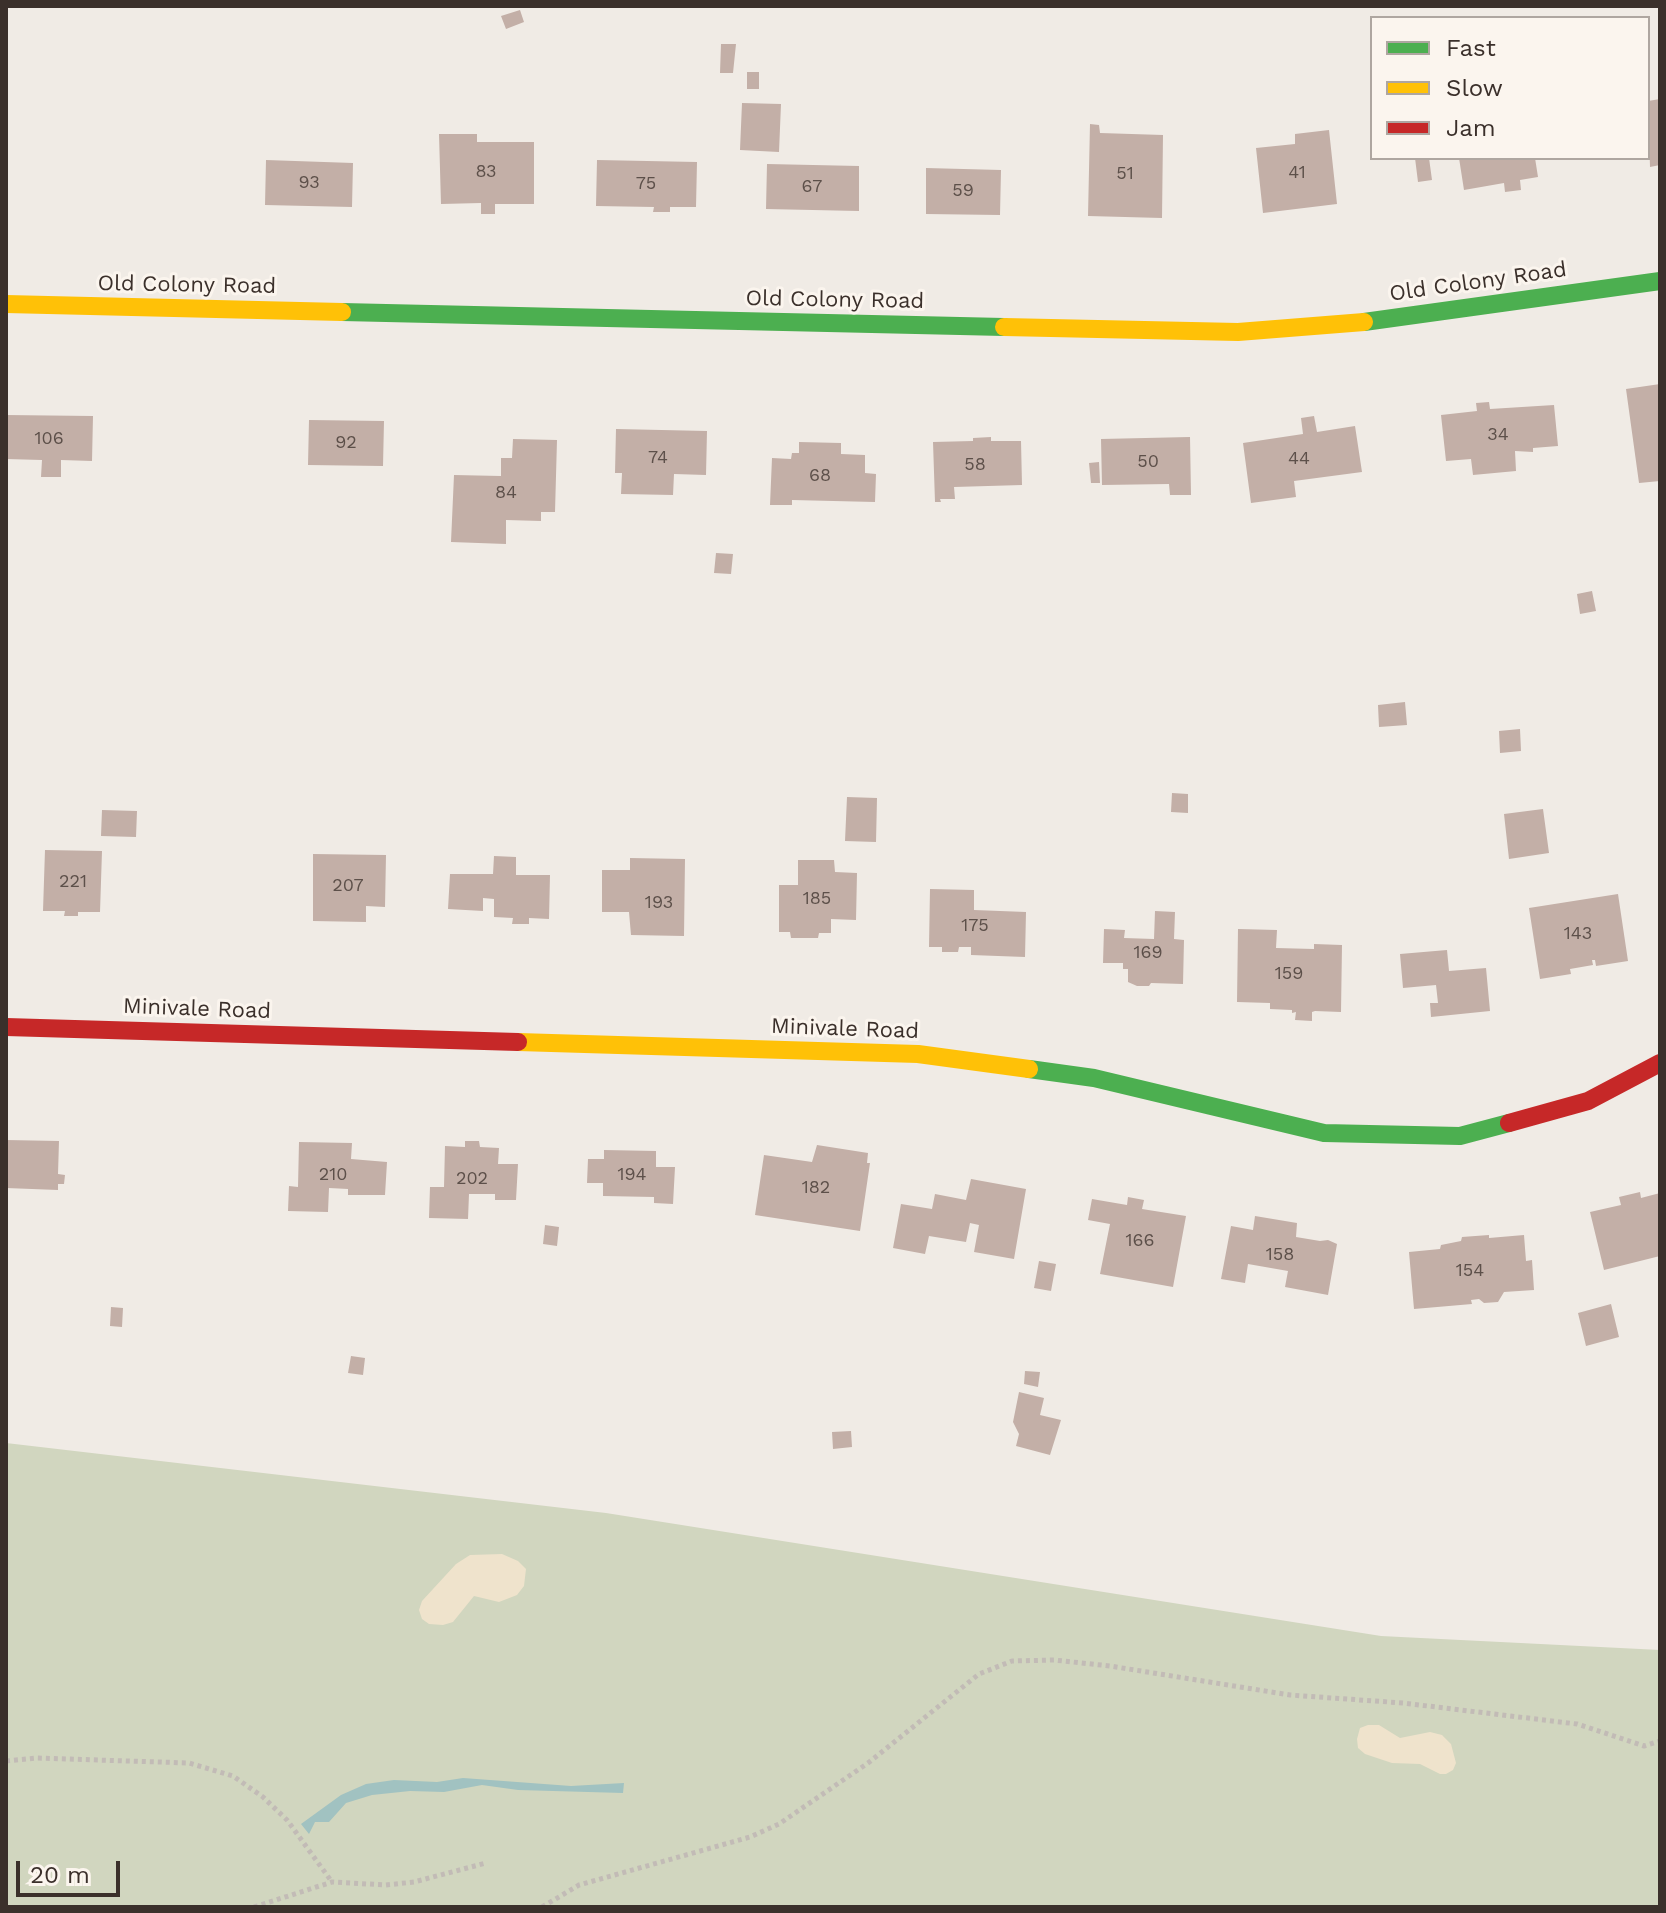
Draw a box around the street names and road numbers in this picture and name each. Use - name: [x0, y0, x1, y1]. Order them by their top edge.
- street label: Old Colony Road: [1388, 257, 1568, 307]
- street label: Old Colony Road: [97, 270, 277, 300]
- street label: Old Colony Road: [745, 285, 925, 315]
- street label: Minivale Road: [122, 993, 272, 1025]
- street label: Minivale Road: [770, 1013, 920, 1045]

